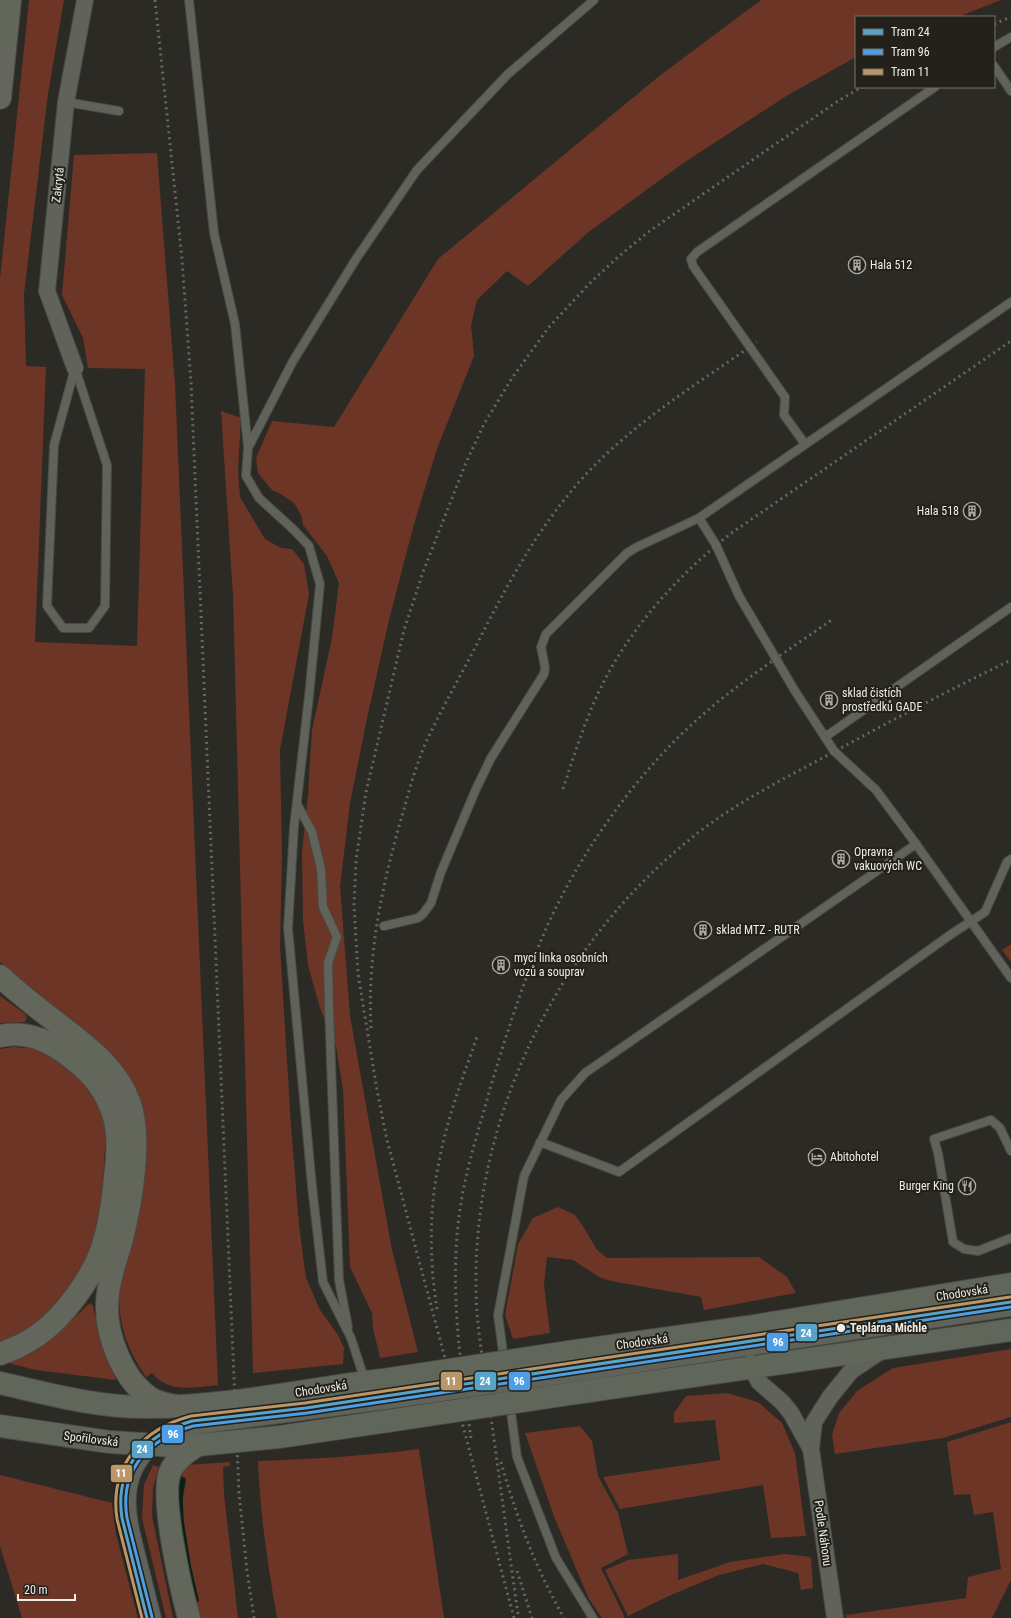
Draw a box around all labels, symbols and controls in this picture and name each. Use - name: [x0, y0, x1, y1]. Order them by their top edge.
- legend: [855, 16, 995, 88]
- text: Tram 24: [891, 25, 930, 39]
- text: Tram 96: [891, 45, 930, 59]
- text: Tram 11: [891, 65, 930, 79]
- street label: Zakrytá: [49, 166, 67, 203]
- building icon: Hala 512: [847, 255, 867, 275]
- place label: Hala 512: [870, 258, 912, 272]
- building icon: Hala 518: [962, 501, 982, 521]
- place label: Hala 518: [917, 504, 959, 518]
- place label: sklad čistích prostředků GADE: [842, 686, 922, 714]
- building icon: sklad čistích prostředků GADE: [819, 690, 839, 710]
- place label: Opravna vakuových WC: [854, 845, 922, 873]
- building icon: Opravna vakuových WC: [831, 849, 851, 869]
- building icon: sklad MTZ - RUTR: [693, 920, 713, 940]
- place label: sklad MTZ - RUTR: [716, 923, 800, 937]
- place label: mycí linka osobních vozů a souprav: [514, 951, 608, 979]
- building icon: mycí linka osobních vozů a souprav: [491, 955, 511, 975]
- hotel icon: Abitohotel: [807, 1147, 827, 1167]
- place label: Abitohotel: [830, 1150, 879, 1164]
- restaurant icon: Burger King: [957, 1176, 977, 1196]
- place label: Burger King: [899, 1179, 954, 1193]
- street label: Chodovská: [935, 1282, 989, 1304]
- place label: Teplárna Michle: [850, 1321, 927, 1335]
- marker: Teplárna Michle: [835, 1322, 847, 1334]
- line badge: 24: [795, 1323, 818, 1342]
- text: 24: [800, 1327, 812, 1340]
- street label: Chodovská: [615, 1331, 669, 1353]
- line badge: 96: [766, 1332, 789, 1352]
- text: 96: [772, 1336, 784, 1349]
- line badge: 11: [440, 1371, 463, 1391]
- line badge: 24: [474, 1371, 497, 1391]
- line badge: 96: [508, 1371, 531, 1391]
- text: 11: [445, 1375, 457, 1388]
- text: 24: [479, 1375, 491, 1388]
- text: 96: [513, 1375, 525, 1388]
- street label: Chodovská: [294, 1378, 348, 1400]
- line badge: 96: [161, 1424, 184, 1444]
- text: 96: [167, 1428, 179, 1441]
- street label: Spořilovská: [63, 1429, 119, 1449]
- line badge: 24: [131, 1440, 154, 1459]
- text: 24: [136, 1443, 148, 1456]
- line badge: 11: [110, 1464, 133, 1483]
- text: 11: [115, 1467, 127, 1480]
- street label: Podle Náhonu: [811, 1499, 835, 1567]
- scale bar: [18, 1576, 75, 1602]
- text: 20 m: [24, 1583, 48, 1597]

